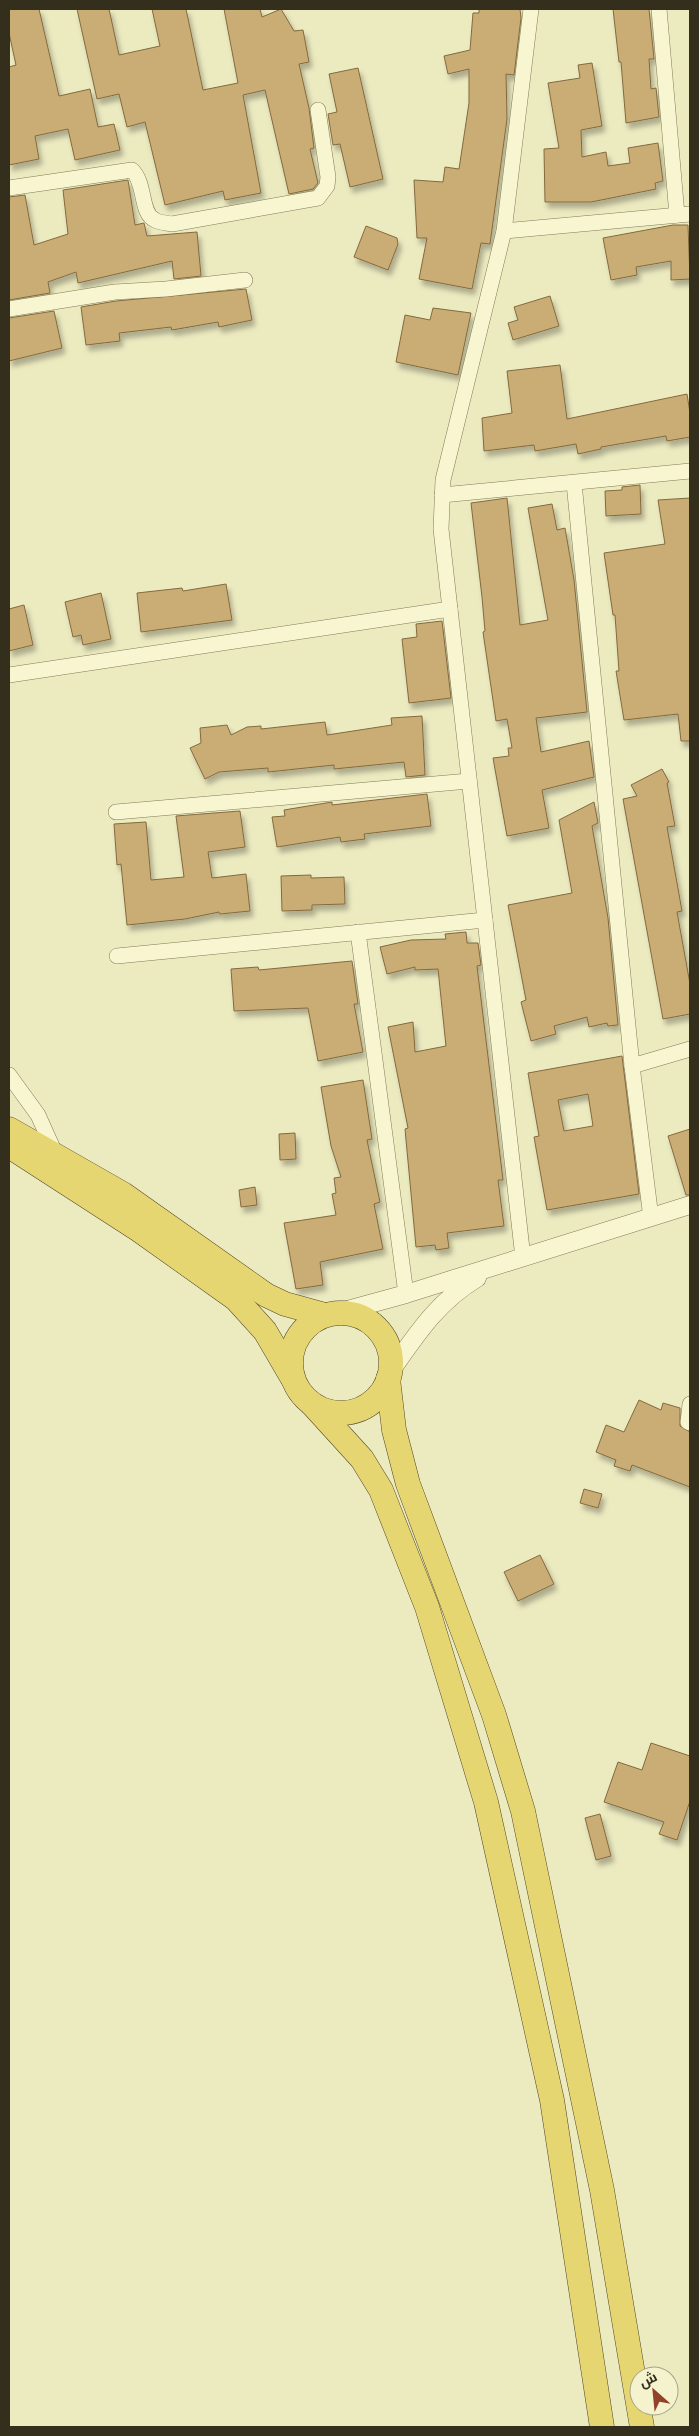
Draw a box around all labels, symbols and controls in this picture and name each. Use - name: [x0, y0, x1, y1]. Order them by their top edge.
- north arrow: [629, 2366, 679, 2416]
- text: ش: [636, 2367, 660, 2392]

